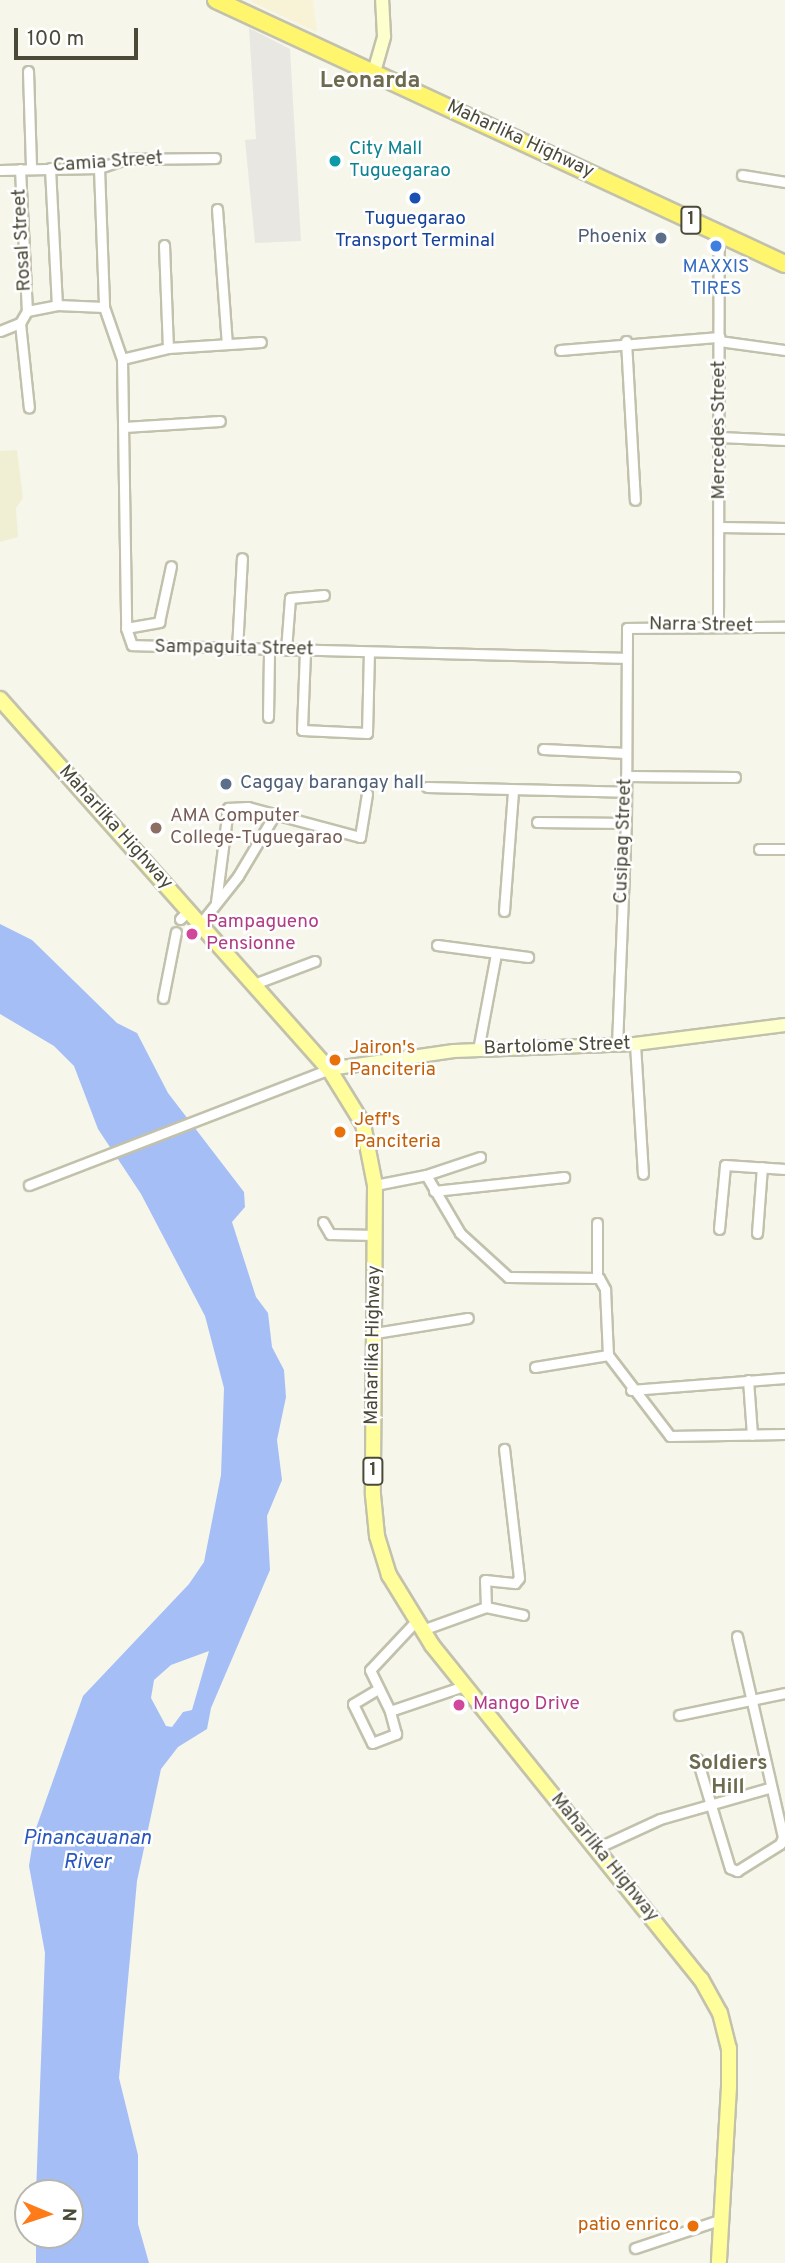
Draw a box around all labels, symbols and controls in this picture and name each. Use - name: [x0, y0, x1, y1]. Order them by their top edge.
- scale bar: [18, 14, 142, 58]
- text: 100 m: [27, 26, 84, 53]
- district label: Leonarda: [320, 68, 420, 96]
- street label: Maharlika Highway: [443, 96, 597, 184]
- place label: City Mall Tuguegarao: [349, 139, 451, 183]
- street label: Camia Street: [52, 148, 164, 178]
- marker: City Mall Tuguegarao: [327, 153, 343, 169]
- street label: Rosal Street: [9, 188, 37, 292]
- marker: Tuguegarao Transport Terminal: [407, 190, 423, 206]
- road number: 1: [679, 205, 703, 234]
- place label: Tuguegarao Transport Terminal: [335, 209, 495, 253]
- place label: Phoenix: [577, 227, 647, 249]
- marker: Phoenix: [653, 230, 669, 246]
- marker: MAXXIS TIRES: [708, 238, 724, 254]
- place label: MAXXIS TIRES: [683, 257, 749, 301]
- street label: Mercedes Street: [709, 360, 731, 500]
- street label: Narra Street: [649, 614, 753, 638]
- street label: Sampaguita Street: [154, 636, 314, 662]
- street label: Maharlika Highway: [53, 761, 177, 895]
- place label: Caggay barangay hall: [240, 773, 424, 795]
- marker: Caggay barangay hall: [218, 776, 234, 792]
- street label: Cusipag Street: [610, 778, 638, 904]
- place label: AMA Computer College-Tuguegarao: [170, 806, 343, 850]
- marker: AMA Computer College-Tuguegarao: [148, 820, 164, 836]
- place label: Pampagueno Pensionne: [206, 912, 319, 956]
- marker: Pampagueno Pensionne: [184, 926, 200, 942]
- street label: Bartolome Street: [483, 1033, 631, 1061]
- place label: Jairon's Panciteria: [349, 1038, 436, 1082]
- marker: Jairon's Panciteria: [327, 1052, 343, 1068]
- place label: Jeff's Panciteria: [354, 1110, 441, 1154]
- marker: Jeff's Panciteria: [332, 1124, 348, 1140]
- street label: Maharlika Highway: [361, 1265, 387, 1425]
- road number: 1: [361, 1456, 385, 1486]
- place label: Mango Drive: [473, 1694, 580, 1716]
- marker: Mango Drive: [451, 1697, 467, 1713]
- district label: Soldiers Hill: [688, 1751, 768, 1801]
- street label: Maharlika Highway: [545, 1789, 663, 1927]
- water label: Pinancauanan River: [23, 1826, 151, 1876]
- north arrow: [14, 2179, 84, 2249]
- text: N: [56, 2207, 80, 2222]
- place label: patio enrico: [578, 2215, 679, 2237]
- marker: patio enrico: [685, 2218, 701, 2234]

